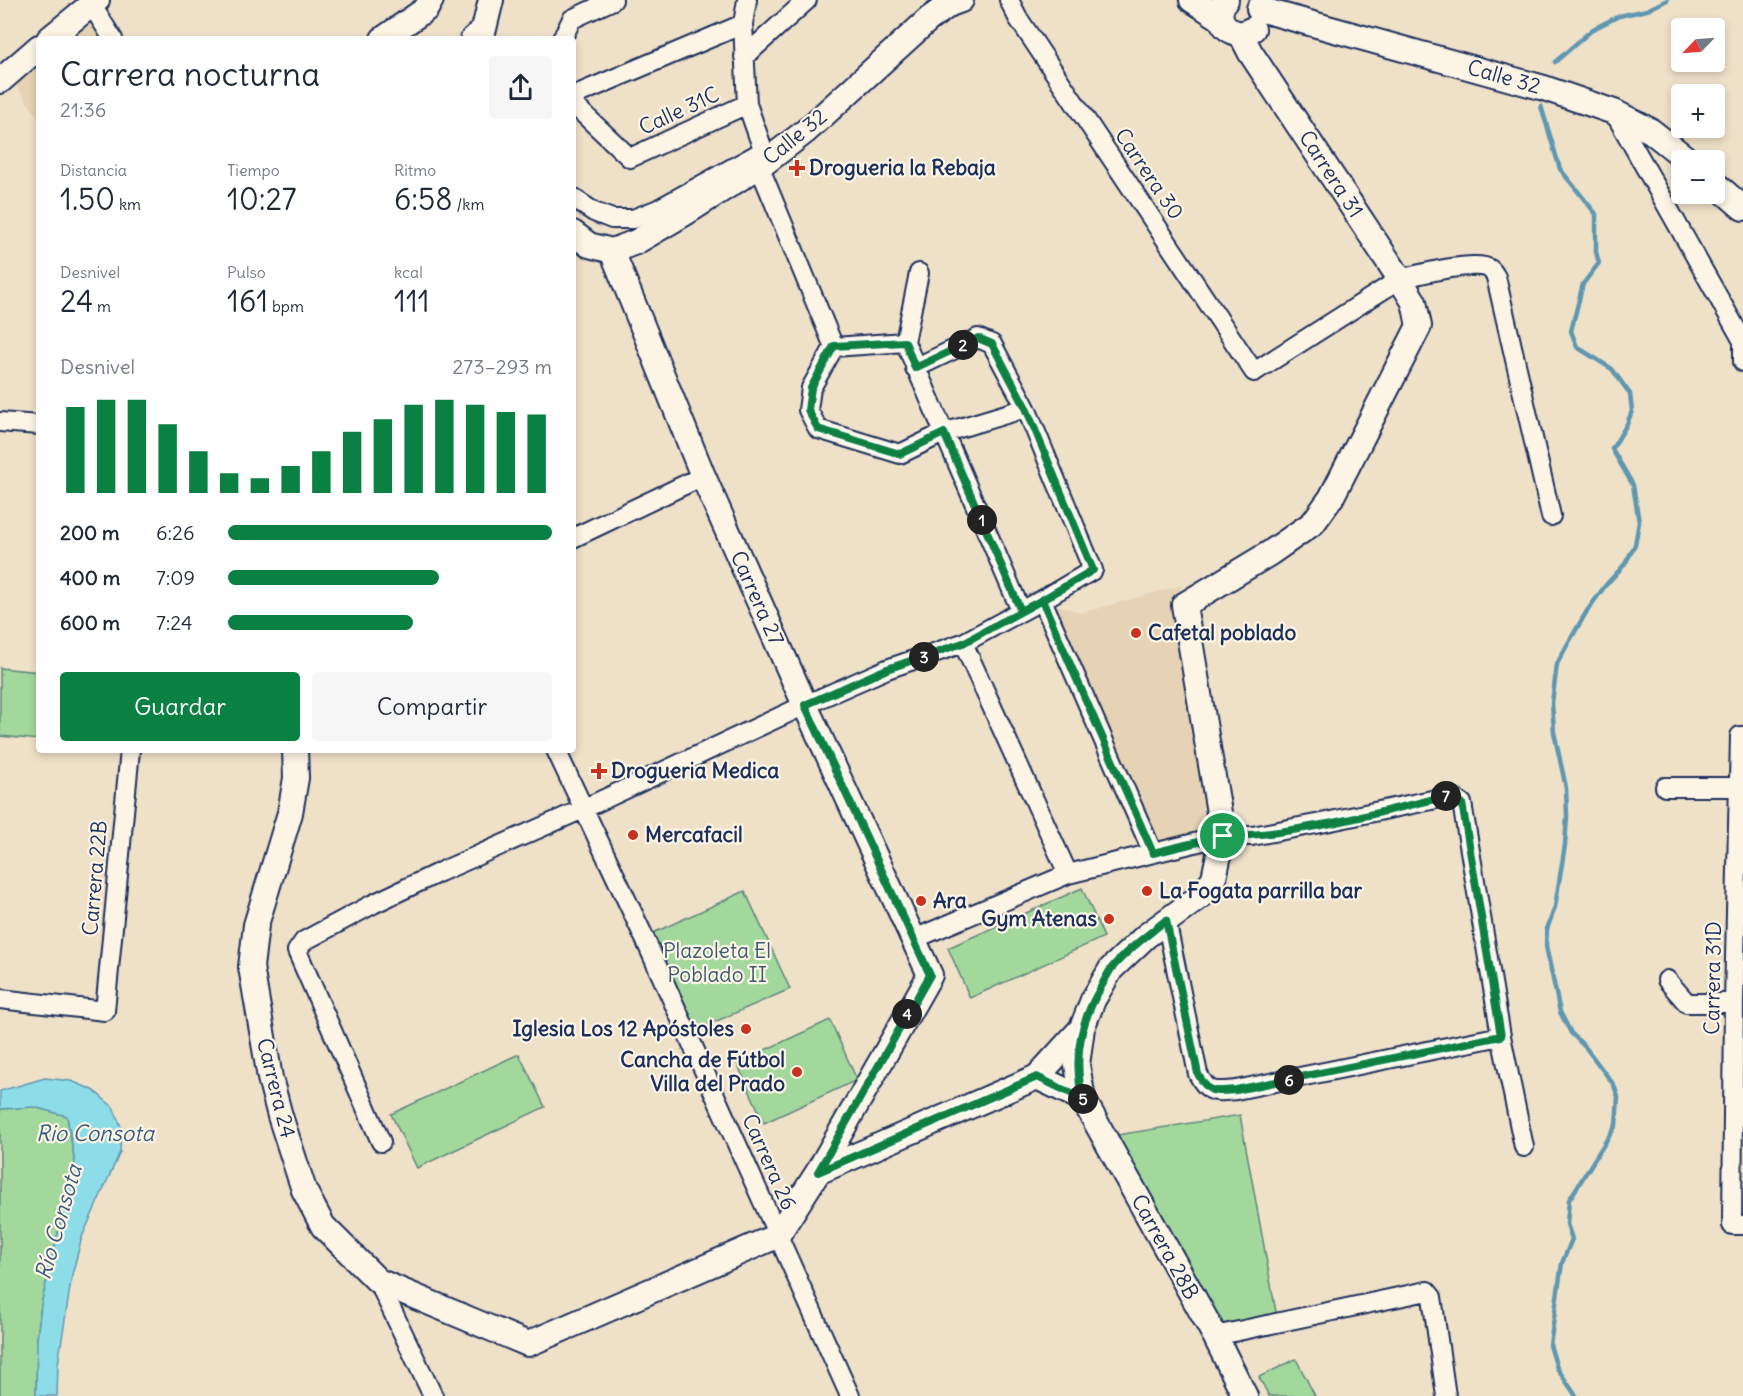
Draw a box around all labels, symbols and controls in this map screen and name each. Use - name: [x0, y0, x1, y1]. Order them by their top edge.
- north arrow: [1671, 18, 1725, 72]
- map controls: [1671, 18, 1725, 204]
- text: Carrera nocturna: [60, 53, 320, 95]
- street label: Calle 32: [1464, 53, 1544, 100]
- button: share: [489, 56, 552, 119]
- street label: Calle 31C: [634, 80, 723, 141]
- button: +: [1671, 84, 1725, 138]
- text: 21:36: [60, 97, 106, 122]
- street label: Calle 32: [757, 103, 832, 171]
- street label: Carrera 30: [1109, 123, 1190, 225]
- street label: Carrera 31: [1293, 125, 1370, 223]
- button: −: [1671, 150, 1725, 204]
- place label: Drogueria la Rebaja: [809, 154, 996, 181]
- text: Distancia: [60, 160, 127, 180]
- text: Tiempo: [227, 160, 280, 180]
- text: Ritmo: [394, 160, 436, 180]
- marker: Drogueria la Rebaja: [790, 161, 804, 175]
- text: 1.50: [60, 180, 115, 218]
- text: 10:27: [227, 180, 297, 218]
- text: 6:58: [394, 180, 453, 218]
- text: km: [115, 194, 141, 214]
- text: /km: [453, 194, 484, 214]
- text: Desnivel: [60, 262, 120, 282]
- text: Pulso: [227, 262, 266, 282]
- text: kcal: [394, 262, 423, 282]
- text: 24: [60, 282, 93, 320]
- text: 161: [227, 282, 268, 320]
- text: 111: [394, 282, 430, 320]
- text: m: [93, 296, 111, 316]
- text: bpm: [268, 296, 304, 316]
- pin: 2: [948, 330, 978, 360]
- text: 2: [959, 335, 967, 355]
- text: Desnivel: [60, 354, 135, 379]
- text: 273–293 m: [452, 354, 552, 379]
- pin: 1: [967, 505, 997, 535]
- text: 1: [979, 510, 985, 530]
- text: 200 m: [60, 520, 120, 545]
- text: 6:26: [156, 520, 195, 545]
- street label: Carrera 27: [725, 546, 790, 649]
- text: 400 m: [60, 565, 120, 590]
- text: 7:09: [156, 565, 195, 590]
- text: 600 m: [60, 610, 120, 635]
- text: 7:24: [156, 610, 193, 635]
- place label: Cafetal poblado: [1148, 619, 1296, 646]
- marker: Cafetal poblado: [1129, 626, 1143, 640]
- pin: 3: [909, 642, 939, 672]
- text: 3: [919, 647, 929, 667]
- button: Guardar: [60, 672, 300, 741]
- button: Compartir: [312, 672, 552, 741]
- place label: Drogueria Medica: [611, 757, 779, 784]
- marker: Drogueria Medica: [592, 764, 606, 778]
- pin: 7: [1431, 781, 1461, 811]
- text: 7: [1442, 786, 1450, 806]
- pin: [1197, 810, 1248, 861]
- street label: Carrera 22B: [76, 819, 113, 937]
- icon: arrive: [1206, 819, 1239, 852]
- place label: Mercafacil: [645, 821, 743, 848]
- marker: Mercafacil: [626, 828, 640, 842]
- place label: La Fogata parrilla bar: [1159, 877, 1363, 904]
- marker: La Fogata parrilla bar: [1140, 884, 1154, 898]
- place label: Ara: [933, 887, 967, 914]
- marker: Ara: [914, 894, 928, 908]
- place label: Gym Atenas: [981, 905, 1097, 932]
- marker: Gym Atenas: [1102, 912, 1116, 926]
- street label: Carrera 31D: [1698, 921, 1727, 1035]
- park label: Plazoleta El Poblado II: [663, 937, 771, 988]
- pin: 4: [892, 999, 922, 1029]
- text: 4: [902, 1004, 912, 1024]
- place label: Iglesia Los 12 Apóstoles: [513, 1015, 734, 1042]
- marker: Iglesia Los 12 Apóstoles: [739, 1022, 753, 1036]
- street label: Carrera 24: [251, 1035, 302, 1141]
- place label: Cancha de Fútbol Villa del Prado: [620, 1046, 785, 1097]
- marker: Cancha de Fútbol Villa del Prado: [790, 1065, 804, 1079]
- pin: 6: [1274, 1065, 1304, 1095]
- text: 6: [1284, 1070, 1294, 1090]
- pin: 5: [1068, 1084, 1098, 1114]
- text: 5: [1078, 1089, 1088, 1109]
- street label: Carrera 26: [736, 1110, 803, 1214]
- water label: Rio Consota: [36, 1119, 155, 1147]
- water label: Río Consota: [28, 1160, 88, 1283]
- street label: Carrera 28B: [1125, 1189, 1205, 1304]

